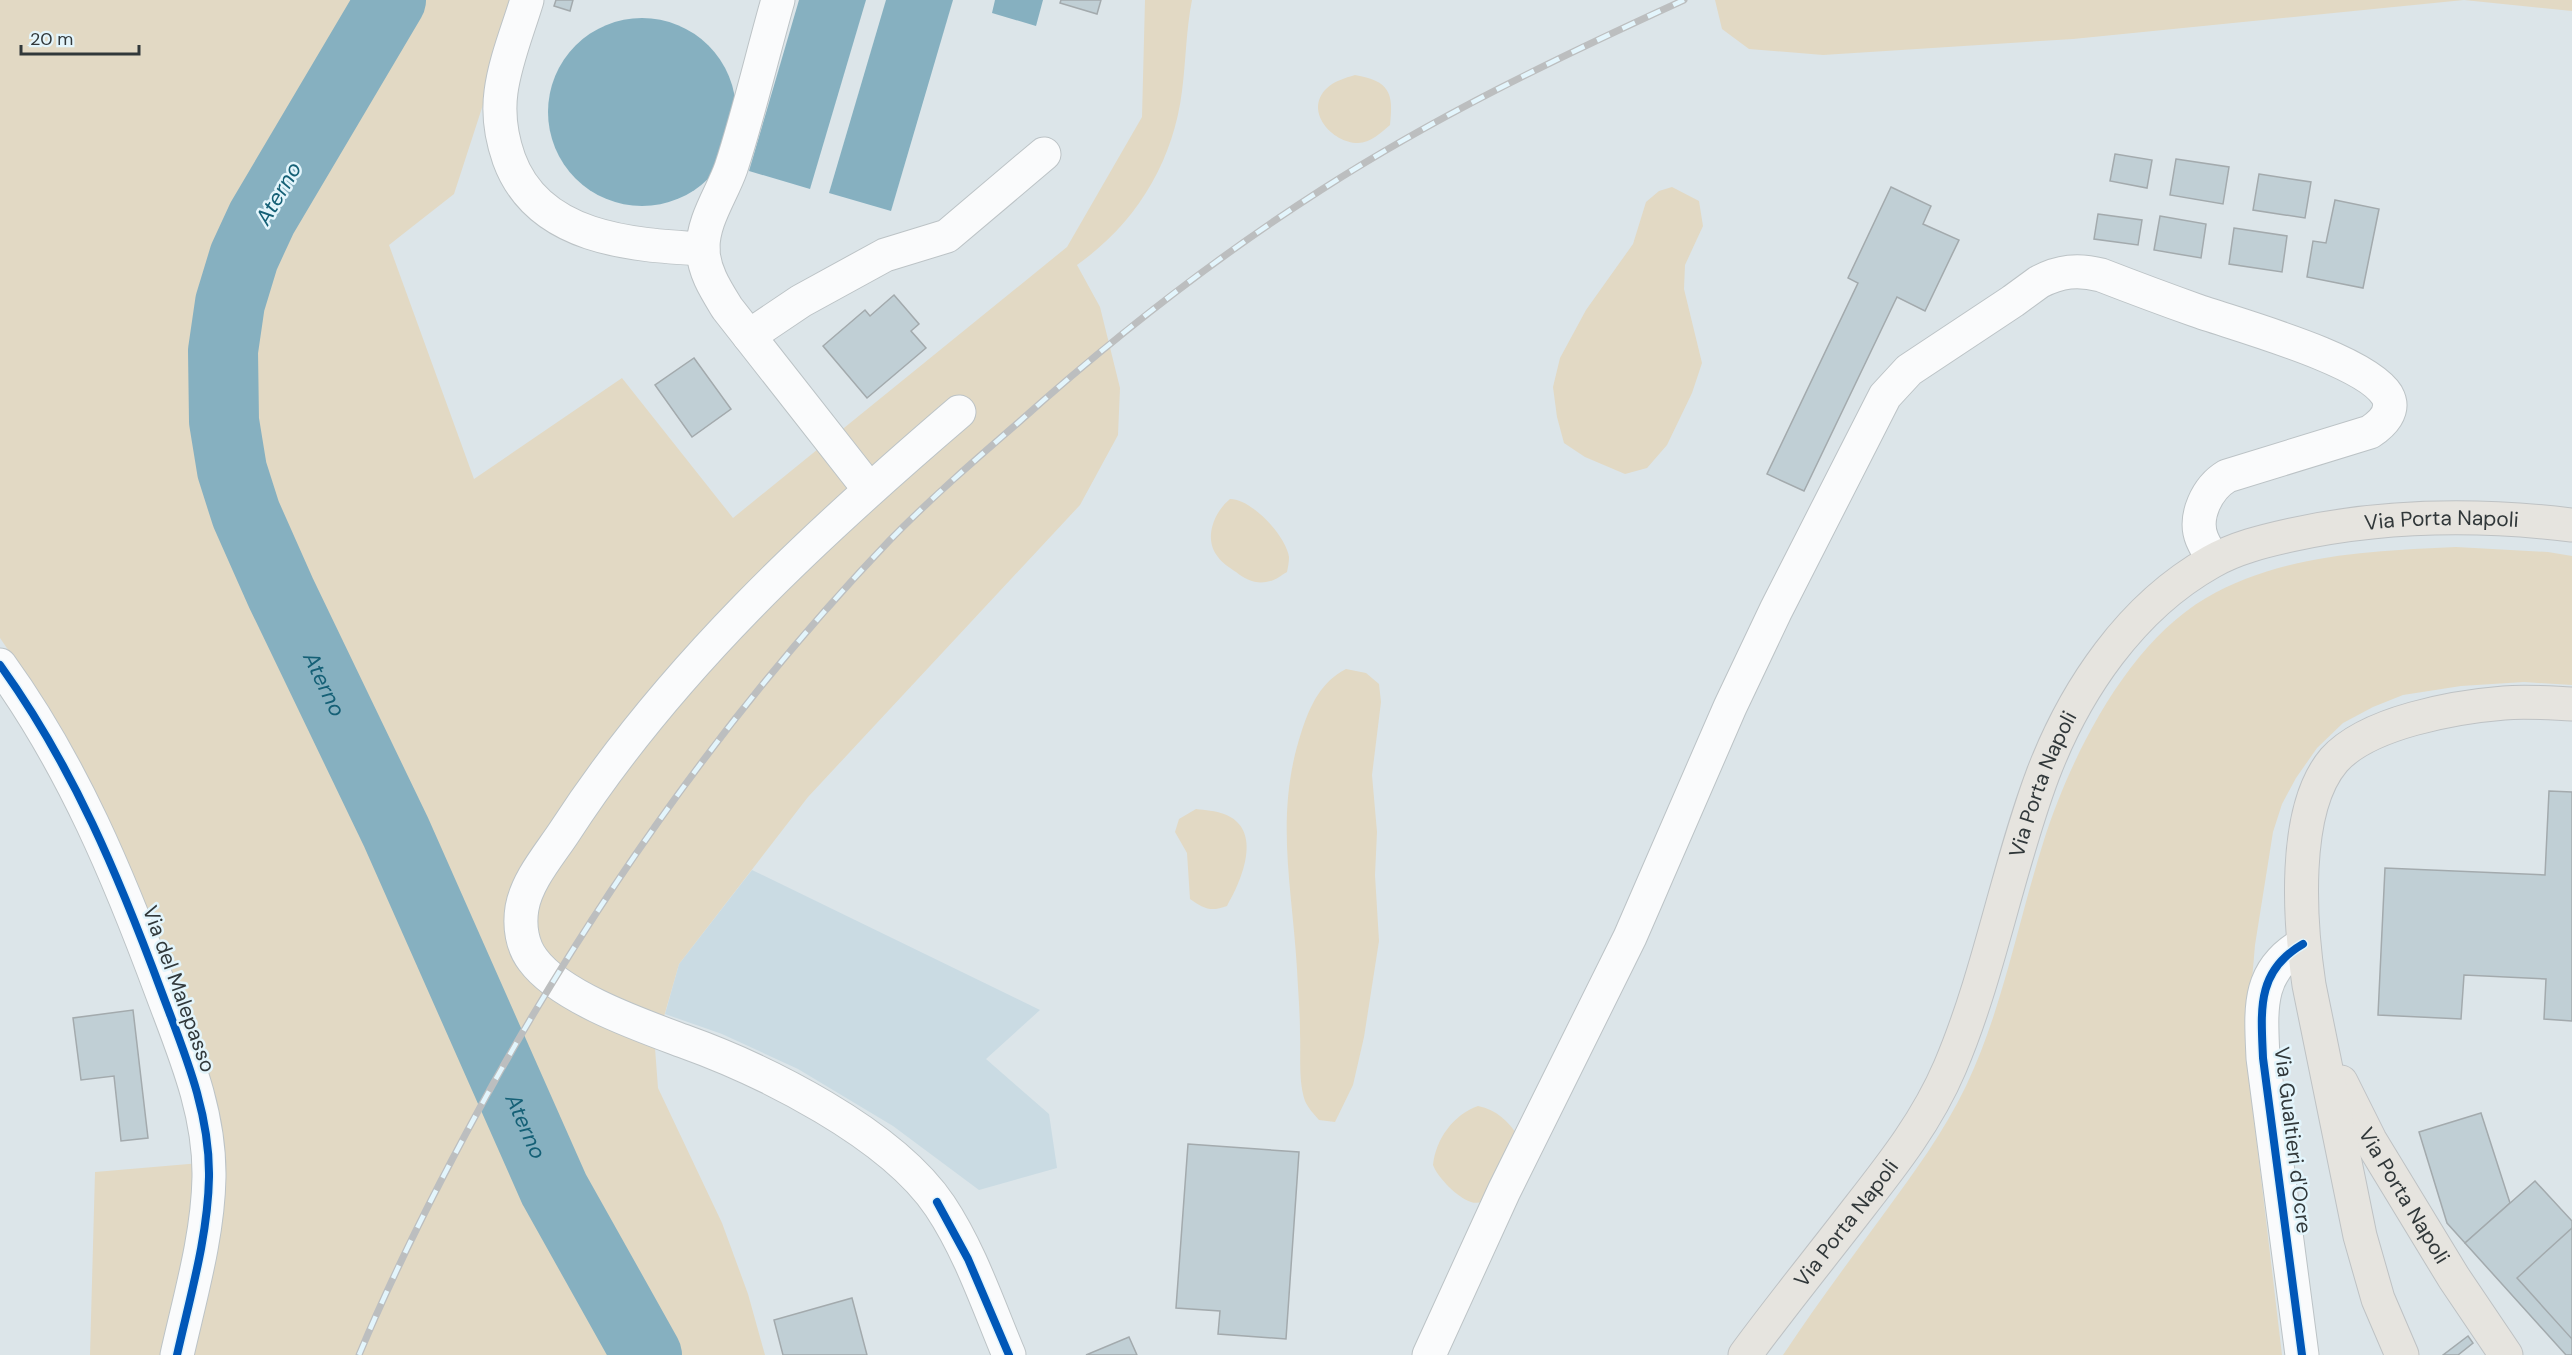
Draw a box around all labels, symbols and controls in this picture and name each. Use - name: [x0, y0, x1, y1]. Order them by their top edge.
- scale bar: [21, 18, 140, 56]
- text: 20 m: [30, 27, 73, 51]
- water label: Aterno: [248, 156, 308, 231]
- street label: Via Porta Napoli: [2363, 504, 2520, 537]
- water label: Aterno: [296, 646, 352, 721]
- street label: Via Porta Napoli: [2003, 706, 2083, 861]
- street label: Via del Malepasso: [136, 902, 222, 1076]
- street label: Via Gualtieri d'Ocre: [2268, 1045, 2318, 1235]
- water label: Aterno: [498, 1088, 553, 1164]
- street label: Via Porta Napoli: [2352, 1123, 2456, 1269]
- street label: Via Porta Napoli: [1788, 1154, 1905, 1293]

